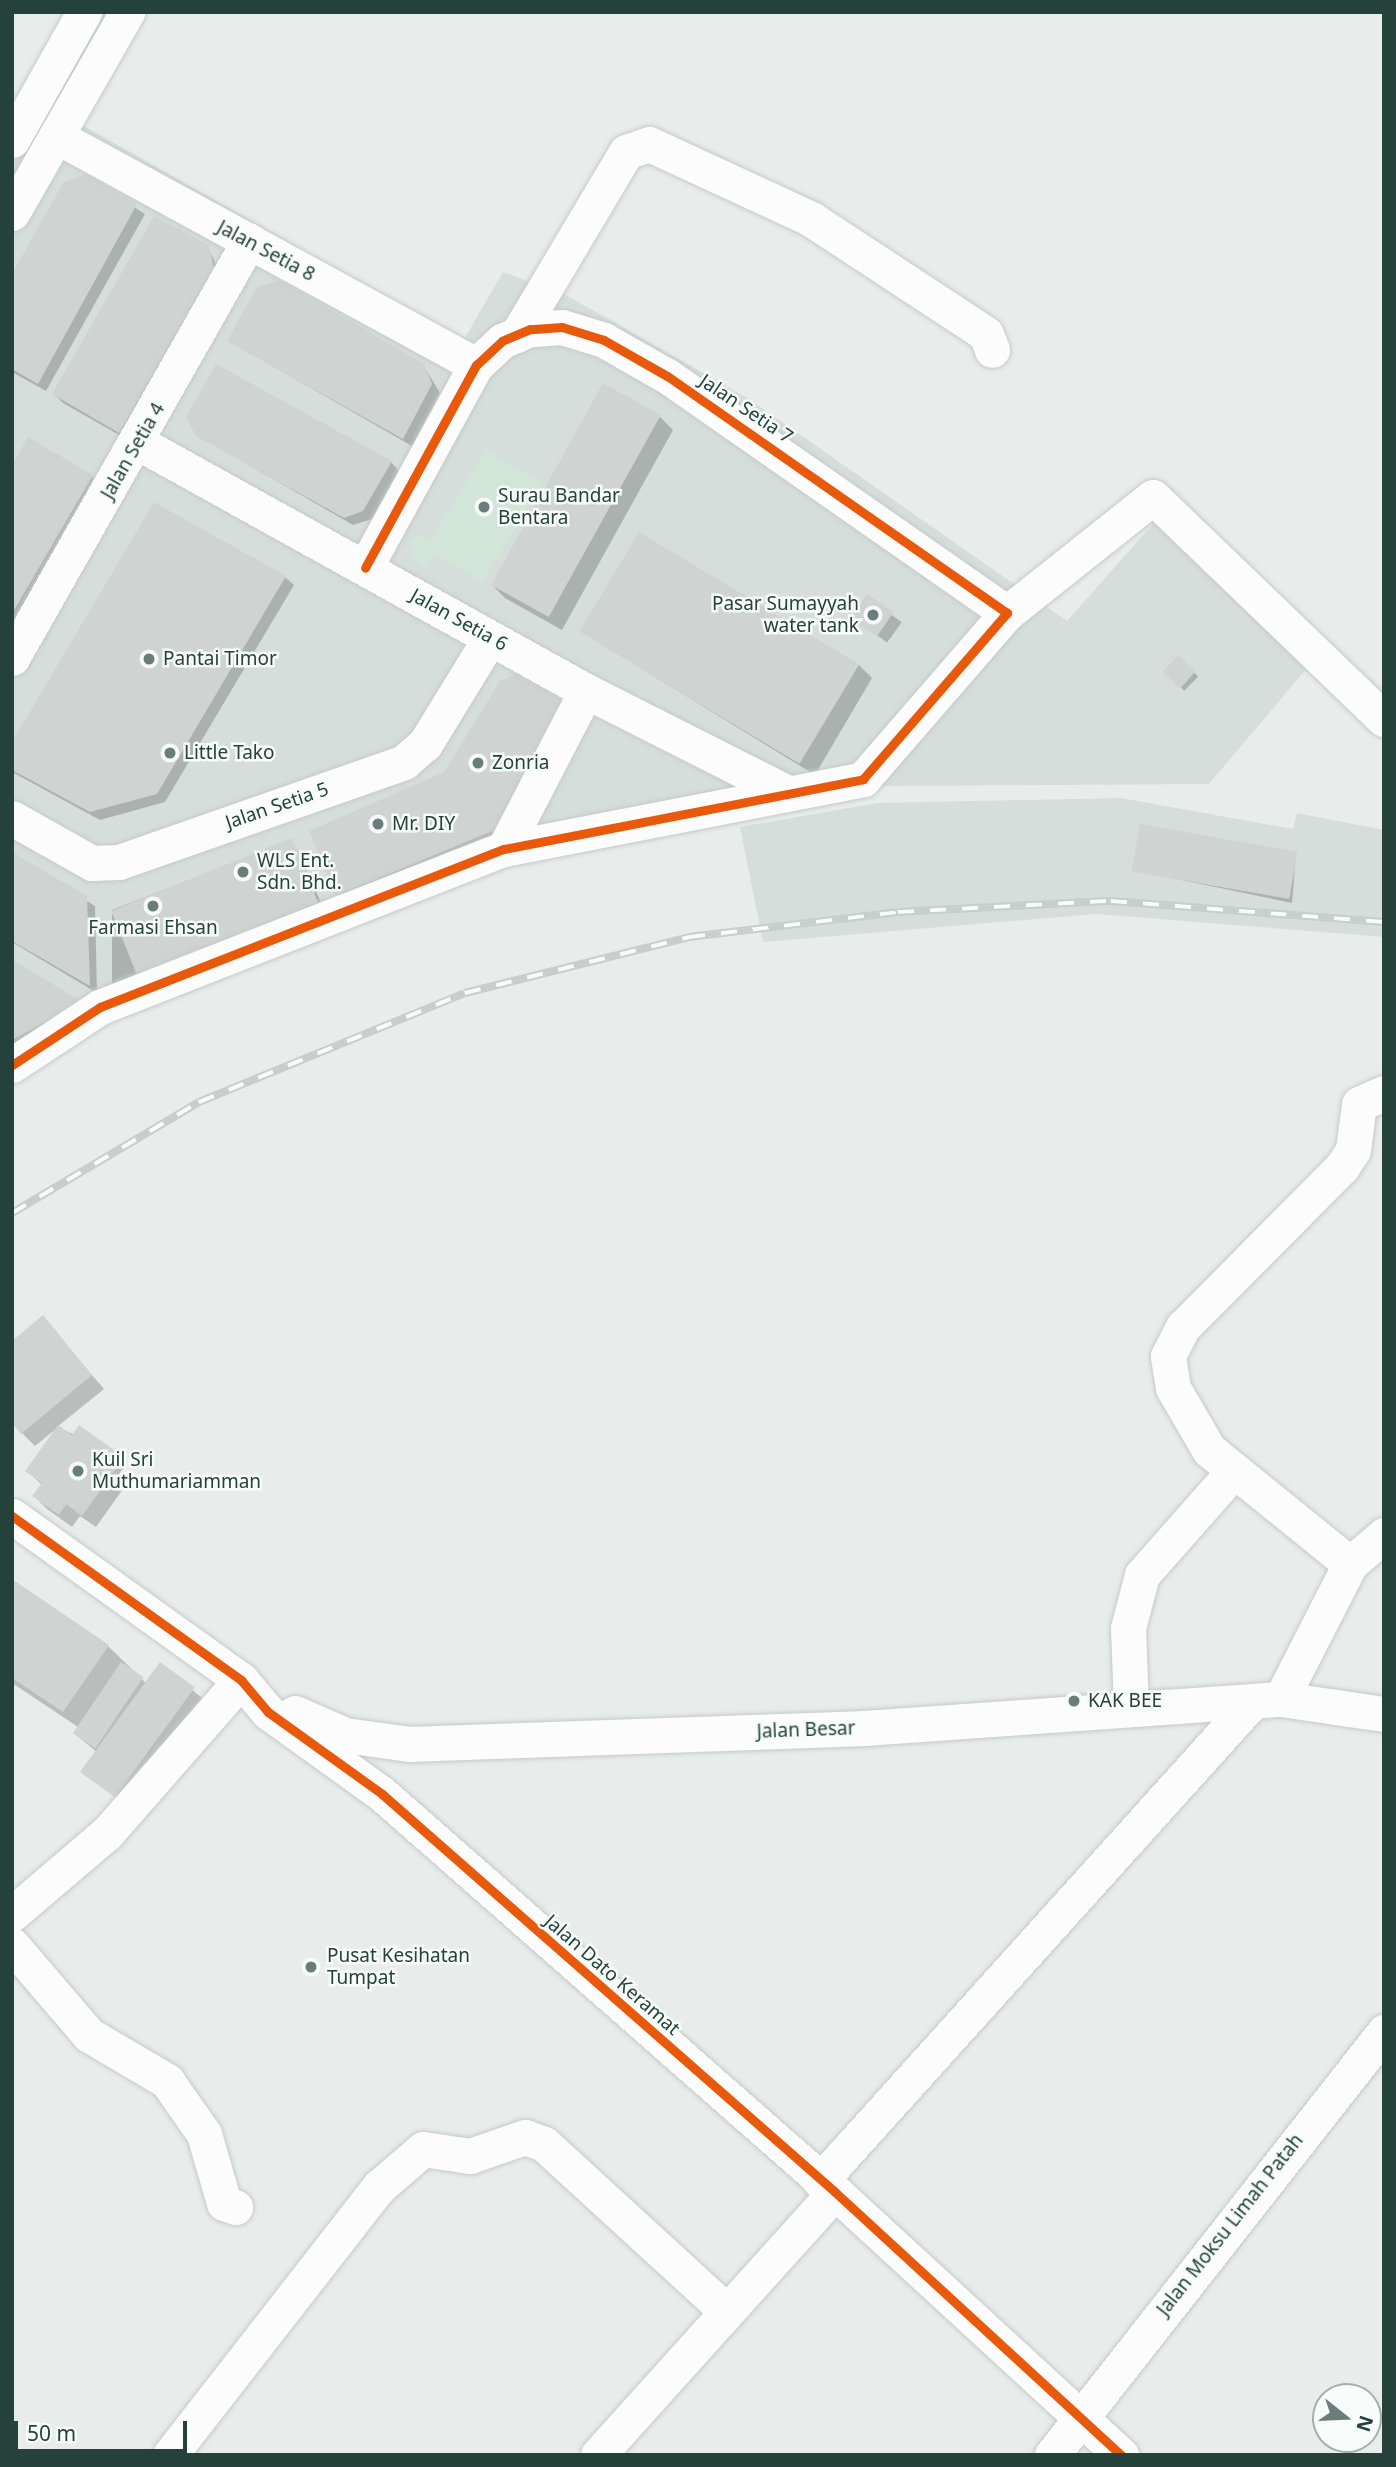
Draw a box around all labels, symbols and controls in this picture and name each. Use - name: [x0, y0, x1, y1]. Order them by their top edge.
- street label: Jalan Setia 8: [213, 216, 319, 286]
- street label: Jalan Setia 7: [695, 370, 797, 448]
- street label: Jalan Setia 4: [96, 399, 170, 503]
- place label: Surau Bandar Bentara: [498, 485, 620, 529]
- marker: Surau Bandar Bentara: [476, 499, 492, 515]
- street label: Jalan Setia 6: [406, 584, 512, 656]
- place label: Pasar Sumayyah water tank: [712, 593, 859, 637]
- marker: Pasar Sumayyah water tank: [865, 607, 881, 623]
- place label: Pantai Timor: [163, 648, 277, 670]
- marker: Pantai Timor: [141, 651, 157, 667]
- place label: Little Tako: [184, 742, 274, 764]
- marker: Little Tako: [162, 745, 178, 761]
- place label: Zonria: [492, 752, 550, 774]
- marker: Zonria: [470, 755, 486, 771]
- street label: Jalan Setia 5: [222, 778, 332, 834]
- place label: Mr. DIY: [392, 813, 455, 835]
- marker: Mr. DIY: [370, 816, 386, 832]
- place label: WLS Ent. Sdn. Bhd.: [257, 850, 342, 894]
- marker: WLS Ent. Sdn. Bhd.: [235, 864, 251, 880]
- marker: Farmasi Ehsan: [145, 898, 161, 914]
- place label: Farmasi Ehsan: [88, 917, 218, 939]
- place label: Kuil Sri Muthumariamman: [92, 1449, 261, 1493]
- marker: Kuil Sri Muthumariamman: [70, 1463, 86, 1479]
- place label: KAK BEE: [1088, 1690, 1162, 1712]
- marker: KAK BEE: [1066, 1693, 1082, 1709]
- street label: Jalan Besar: [756, 1717, 856, 1743]
- street label: Jalan Dato Keramat: [540, 1910, 684, 2040]
- place label: Pusat Kesihatan Tumpat: [327, 1945, 470, 1989]
- marker: Pusat Kesihatan Tumpat: [301, 1957, 321, 1977]
- street label: Jalan Moksu Limah Patah: [1152, 2130, 1308, 2320]
- north arrow: [1312, 2383, 1382, 2453]
- scale bar: [18, 2408, 191, 2452]
- text: N: [1350, 2412, 1380, 2435]
- text: 50 m: [27, 2419, 76, 2447]

